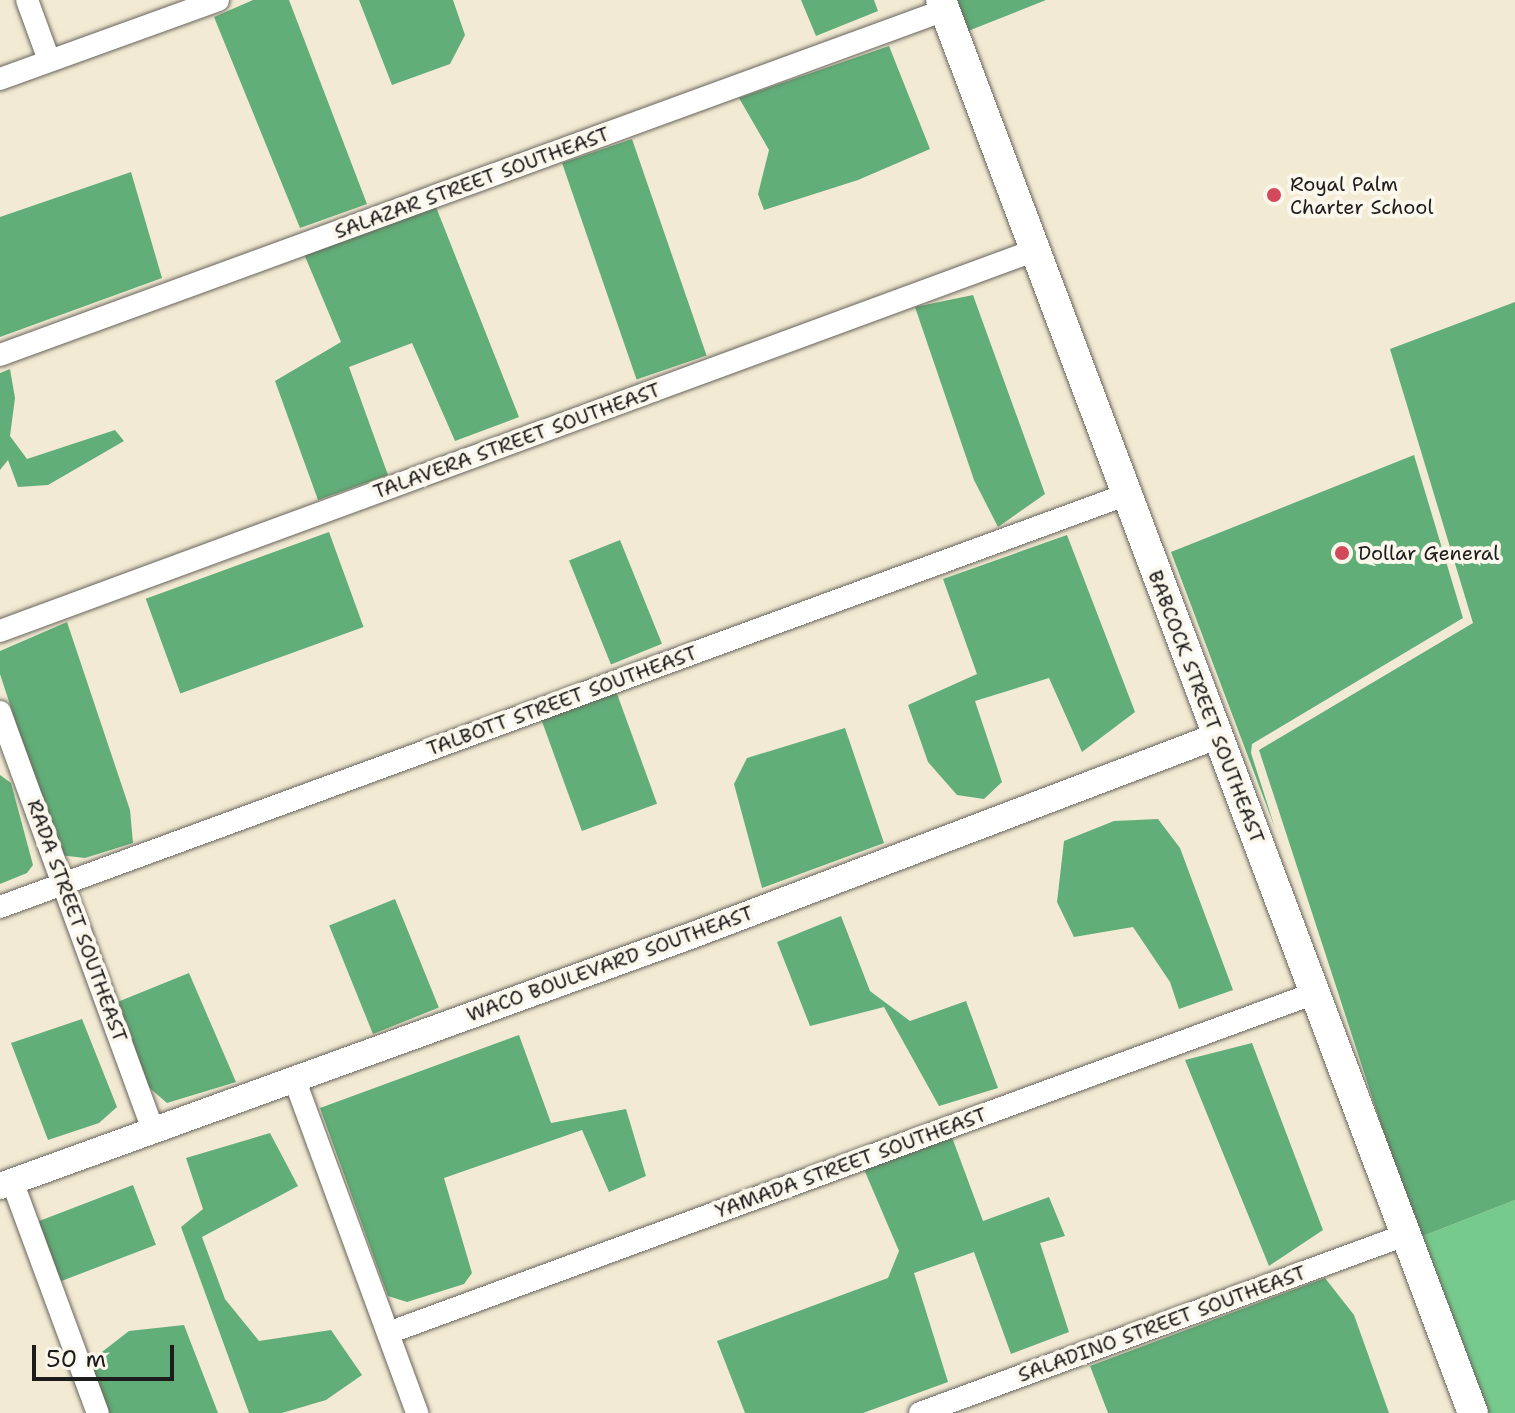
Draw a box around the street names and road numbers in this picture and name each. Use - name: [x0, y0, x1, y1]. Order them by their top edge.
- street label: SALAZAR STREET SOUTHEAST: [331, 122, 613, 244]
- street label: TALAVERA STREET SOUTHEAST: [370, 378, 664, 504]
- street label: BABCOCK STREET SOUTHEAST: [1143, 567, 1269, 847]
- street label: TALBOTT STREET SOUTHEAST: [424, 641, 700, 761]
- street label: RADA STREET SOUTHEAST: [22, 796, 132, 1046]
- street label: WACO BOULEVARD SOUTHEAST: [463, 901, 757, 1027]
- street label: YAMADA STREET SOUTHEAST: [712, 1103, 990, 1223]
- street label: SALADINO STREET SOUTHEAST: [1015, 1261, 1309, 1387]

